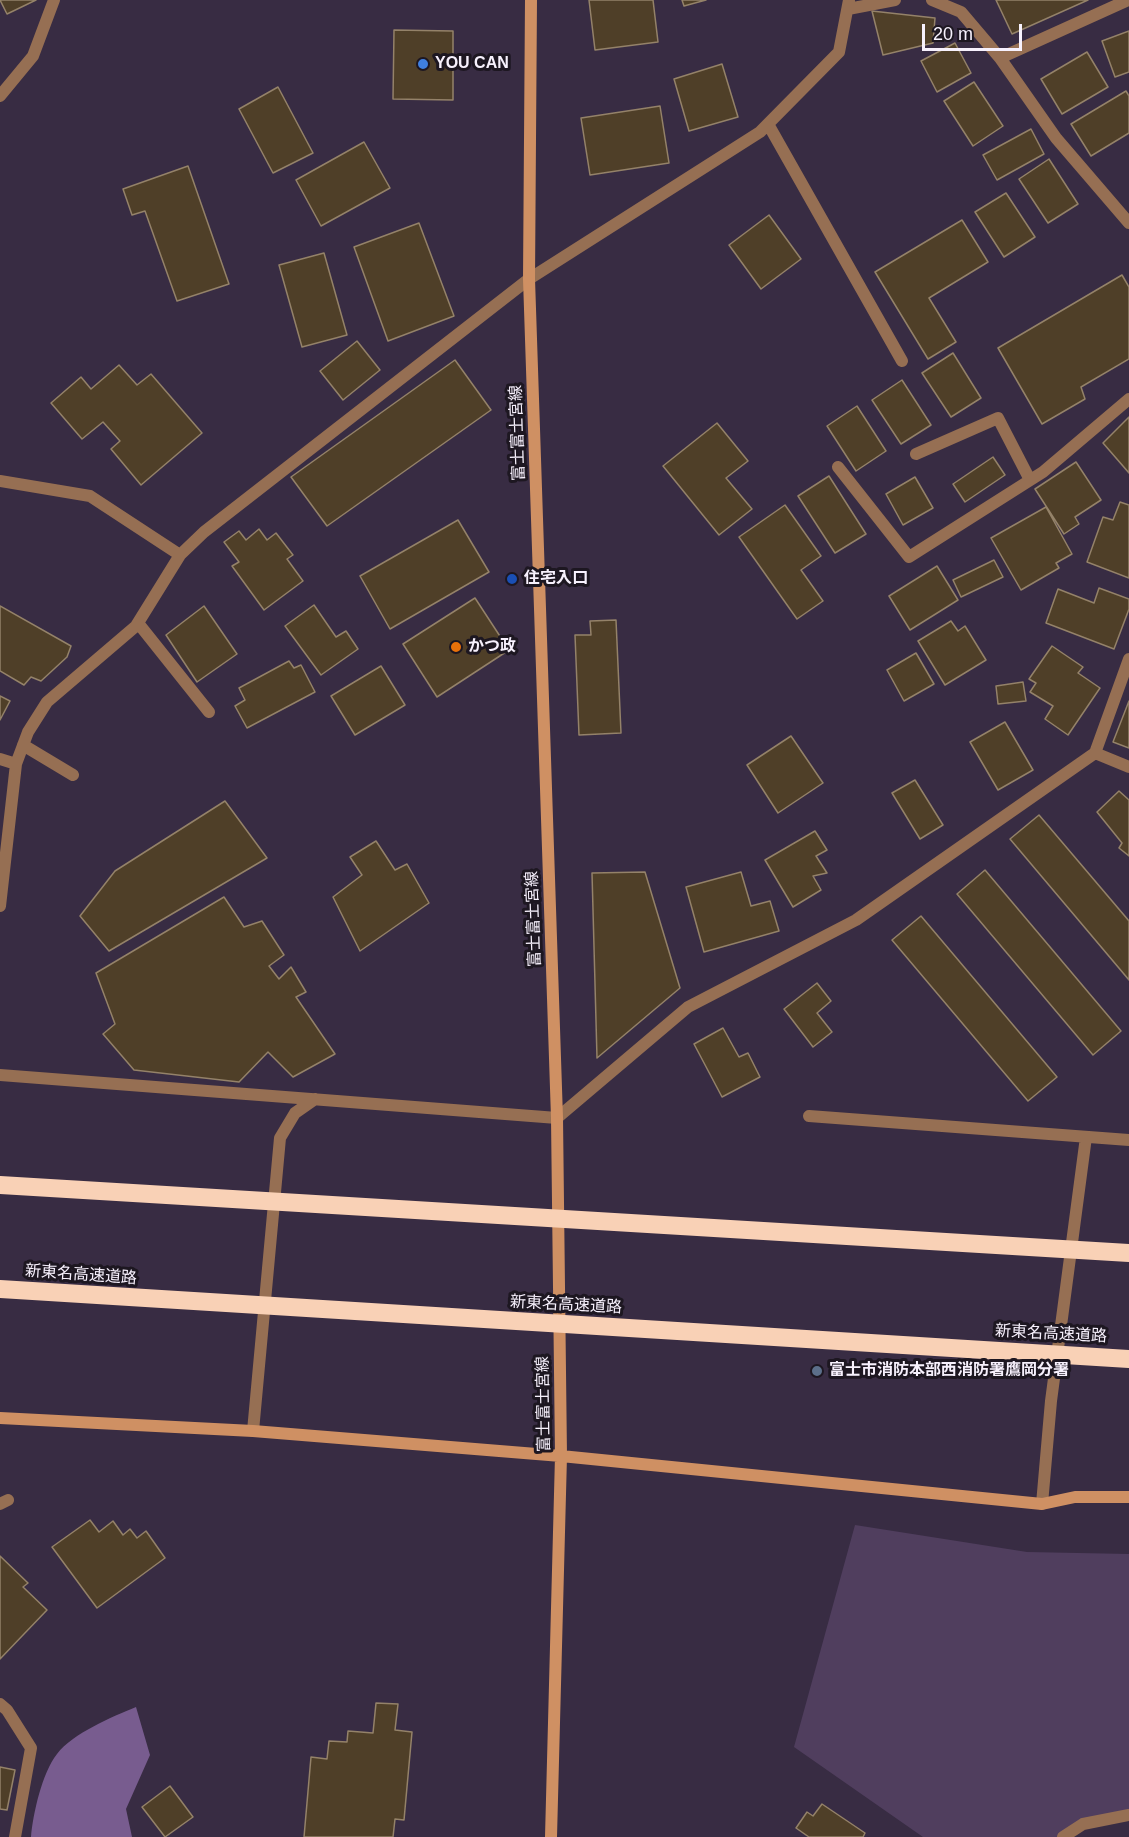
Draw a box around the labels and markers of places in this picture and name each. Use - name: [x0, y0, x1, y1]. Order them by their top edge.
- place label: YOU CAN: [435, 54, 509, 74]
- marker: YOU CAN: [416, 57, 430, 71]
- place label: 住宅入口: [524, 569, 588, 589]
- marker: 住宅入口: [505, 572, 519, 586]
- place label: かつ政: [468, 637, 516, 657]
- marker: かつ政: [449, 640, 463, 654]
- place label: 富士市消防本部西消防署鷹岡分署: [829, 1361, 1069, 1381]
- marker: 富士市消防本部西消防署鷹岡分署: [810, 1364, 824, 1378]

